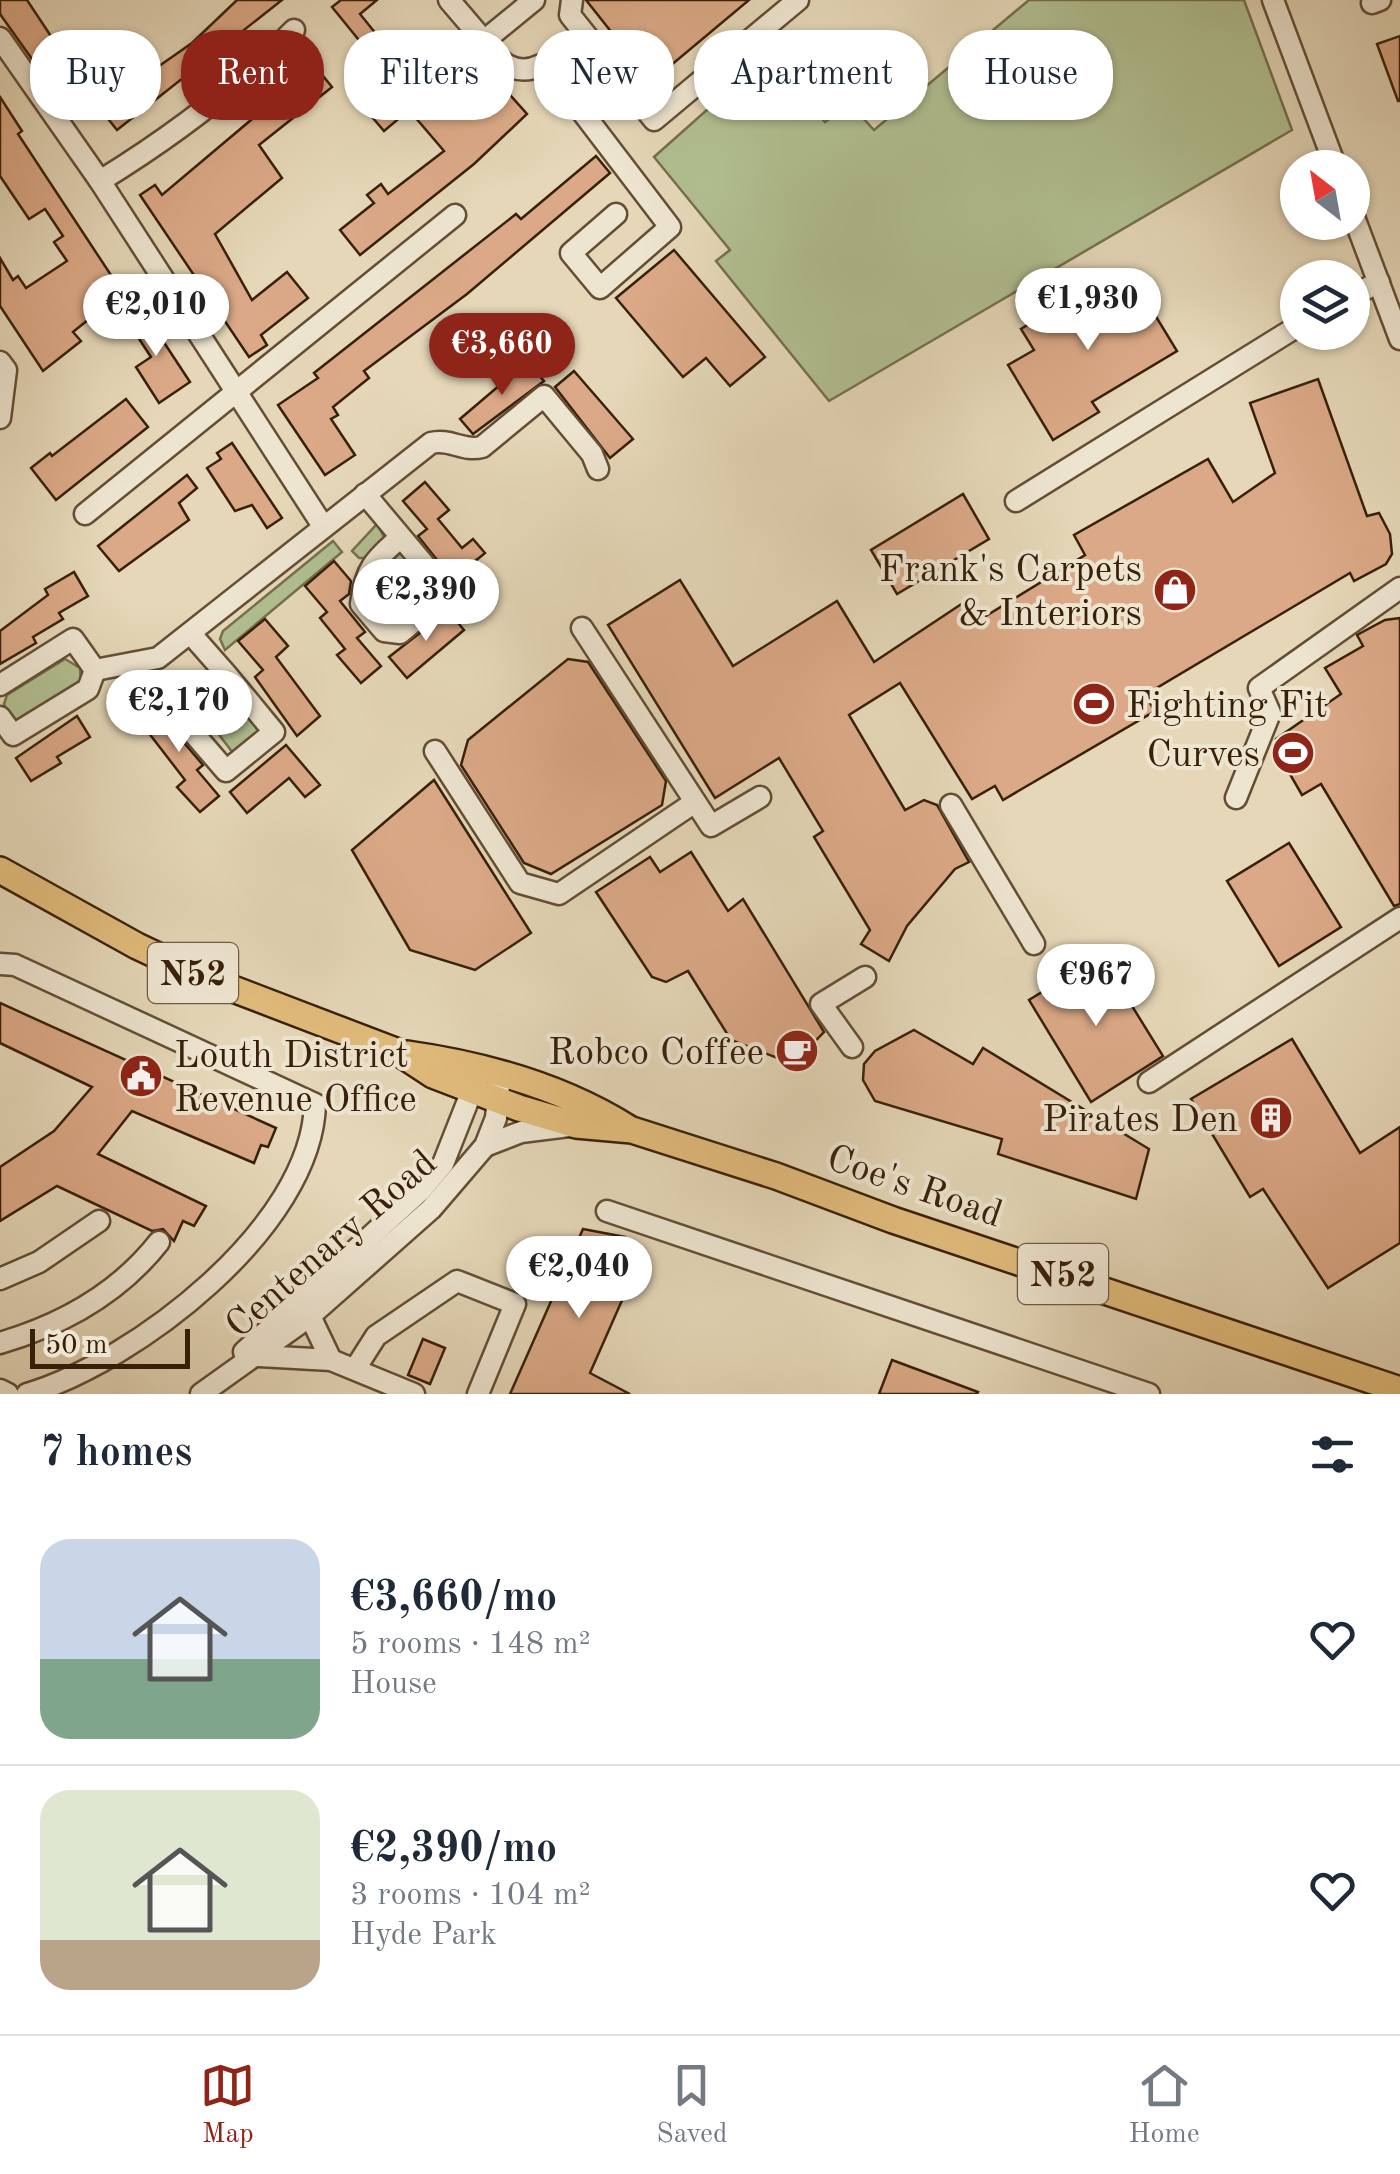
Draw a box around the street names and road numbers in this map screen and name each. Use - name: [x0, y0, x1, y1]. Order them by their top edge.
- road number: N52: [148, 943, 238, 1003]
- street label: Coe's Road: [821, 1140, 1007, 1236]
- street label: Centenary Road: [220, 1144, 444, 1346]
- road number: N52: [1018, 1244, 1108, 1304]

